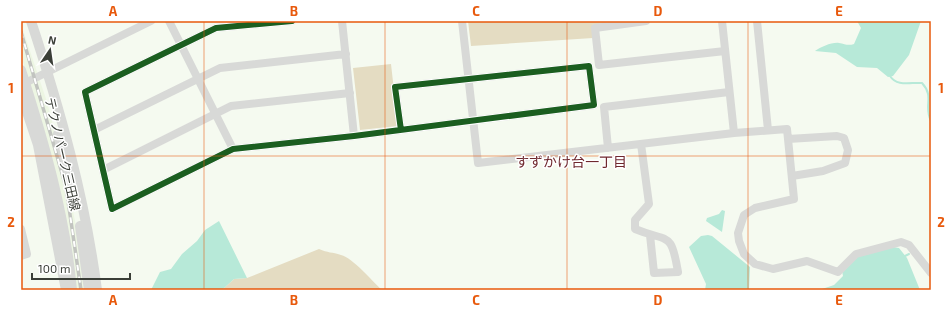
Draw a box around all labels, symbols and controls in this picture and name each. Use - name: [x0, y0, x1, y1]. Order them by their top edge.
- text: A: [109, 3, 118, 19]
- text: B: [290, 3, 298, 19]
- text: C: [472, 3, 480, 19]
- text: D: [654, 3, 663, 19]
- text: E: [835, 3, 843, 19]
- north arrow: [30, 30, 70, 70]
- text: N: [47, 33, 58, 47]
- text: 1: [8, 80, 14, 96]
- text: 1: [938, 80, 944, 96]
- street label: テクノパーク三田線: [42, 96, 84, 212]
- district label: すずかけ台一丁目: [515, 153, 627, 170]
- text: 2: [7, 214, 15, 230]
- text: 2: [937, 214, 945, 230]
- scale bar: [32, 255, 130, 281]
- text: 100 m: [38, 261, 70, 275]
- text: A: [109, 292, 118, 308]
- text: B: [290, 292, 298, 308]
- text: C: [472, 292, 480, 308]
- text: D: [654, 292, 663, 308]
- text: E: [835, 292, 843, 308]

